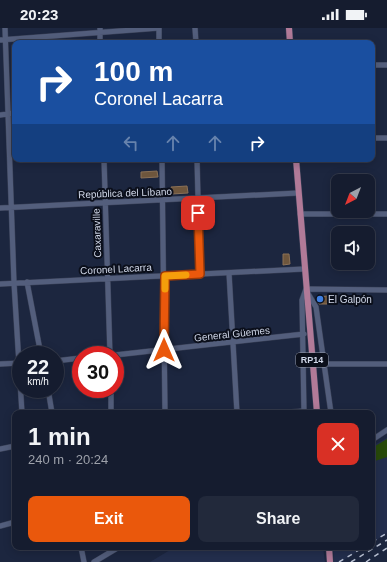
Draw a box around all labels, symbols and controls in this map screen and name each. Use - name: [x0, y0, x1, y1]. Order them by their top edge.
- text: 20:23: [20, 6, 58, 23]
- icon: right: [28, 56, 80, 108]
- text: 100 m: [94, 56, 173, 87]
- text: Coronel Lacarra: [94, 89, 223, 109]
- icon: left: [120, 132, 142, 154]
- icon: ahead: [162, 132, 184, 154]
- icon: ahead: [204, 132, 226, 154]
- icon: right: [246, 132, 268, 154]
- north arrow: [331, 174, 375, 218]
- map controls: [331, 174, 375, 270]
- street label: República del Líbano: [78, 186, 173, 200]
- pin: [181, 196, 215, 230]
- icon: arrive: [187, 202, 209, 224]
- street label: Caxaraville: [91, 208, 103, 258]
- button: sound: [331, 226, 375, 270]
- street label: Coronel Lacarra: [80, 262, 153, 276]
- marker: El Galpón: [315, 294, 325, 304]
- place label: El Galpón: [328, 294, 372, 305]
- street label: General Güemes: [194, 325, 270, 343]
- position arrow: [143, 329, 185, 371]
- speed limit sign: 30: [72, 346, 124, 398]
- road number: RP14: [296, 353, 328, 367]
- text: 22: [27, 356, 49, 378]
- text: km/h: [27, 376, 49, 387]
- text: 1 min: [28, 423, 91, 450]
- button: close: [317, 423, 359, 465]
- text: 240 m · 20:24: [28, 452, 108, 467]
- button: Exit: [28, 496, 190, 542]
- button: Share: [198, 496, 359, 542]

